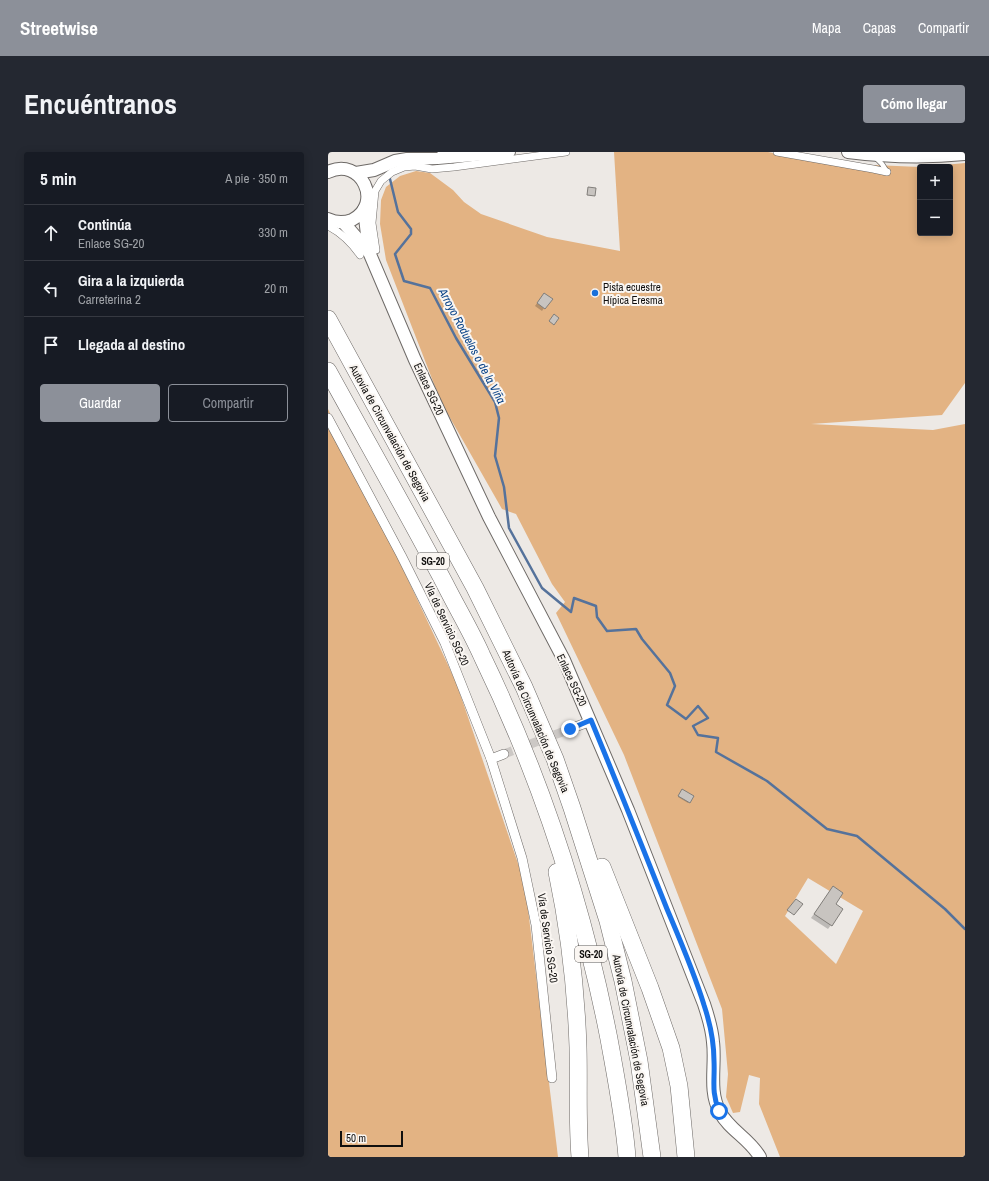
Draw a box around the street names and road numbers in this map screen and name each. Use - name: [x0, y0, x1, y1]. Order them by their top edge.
- street label: Autovía de Circunvalación de Segovia: [346, 361, 433, 504]
- street label: Enlace SG-20: [411, 361, 447, 417]
- road number: SG-20: [417, 553, 449, 569]
- street label: Vía de Servicio SG-20: [422, 580, 472, 668]
- street label: Autovía de Circunvalación de Segovia: [499, 646, 573, 795]
- street label: Enlace SG-20: [554, 652, 590, 708]
- street label: Vía de Servicio SG-20: [535, 892, 561, 984]
- road number: SG-20: [575, 946, 607, 962]
- street label: Autovía de Circunvalación de Segovia: [609, 952, 653, 1107]

